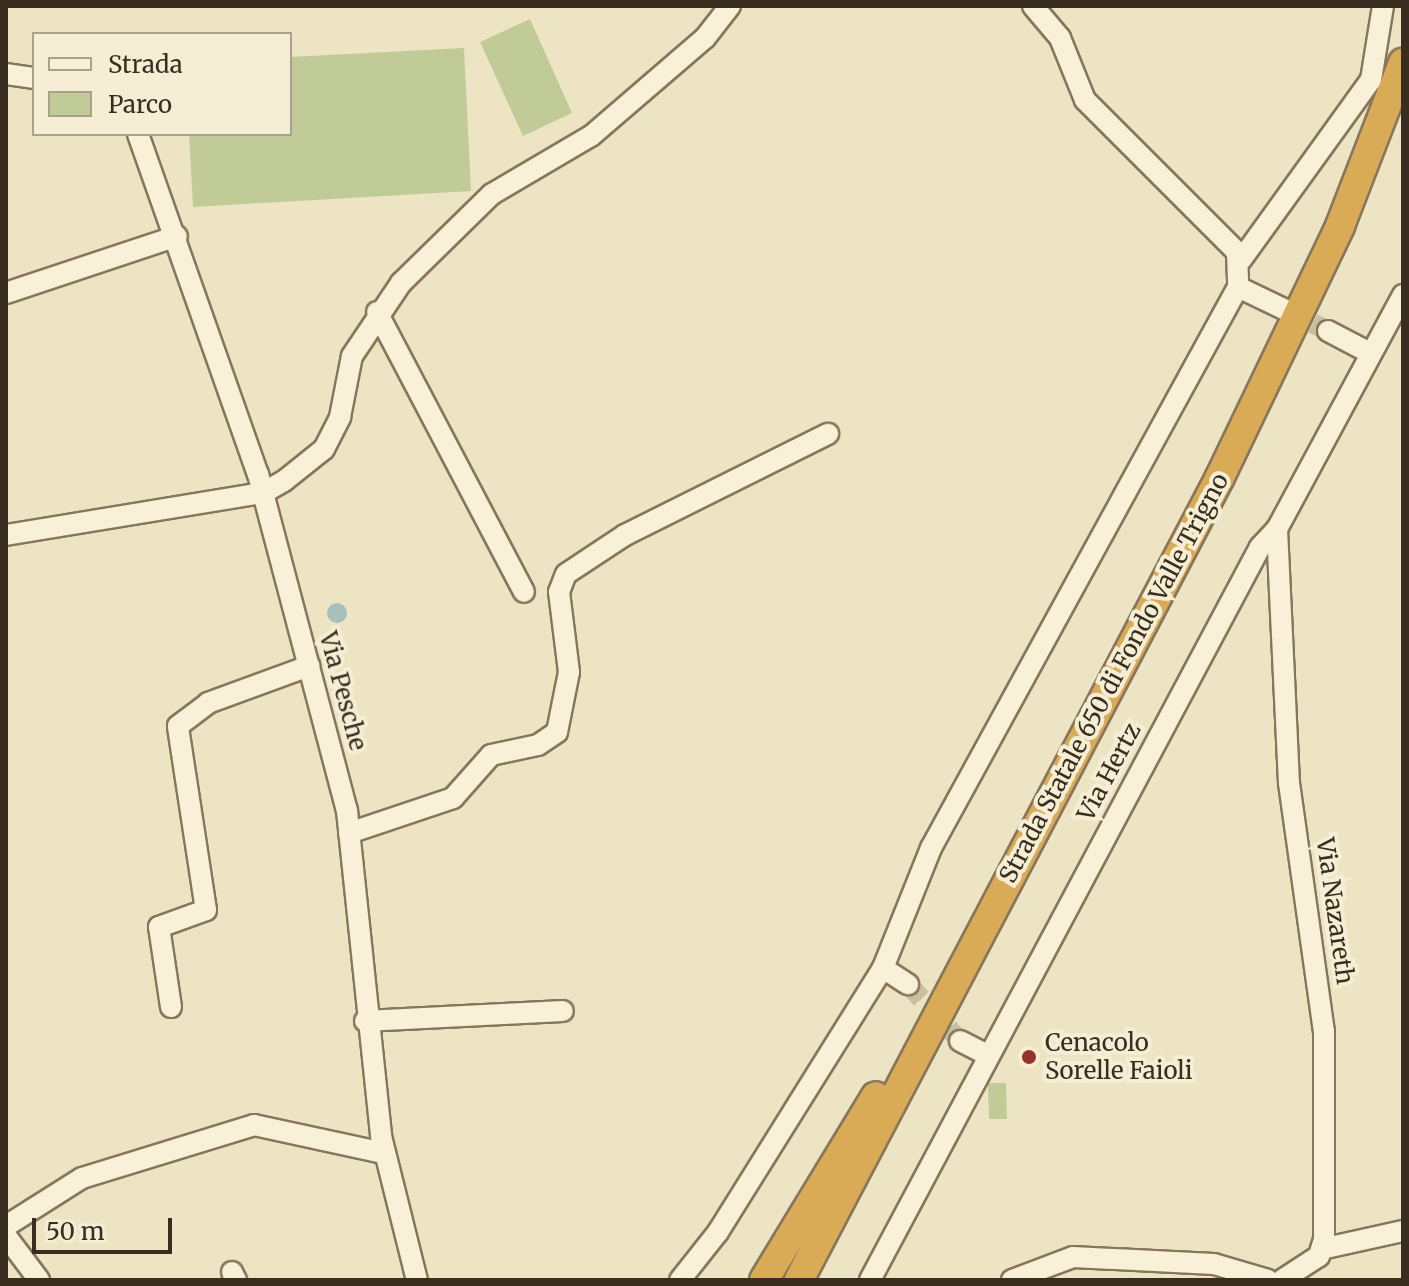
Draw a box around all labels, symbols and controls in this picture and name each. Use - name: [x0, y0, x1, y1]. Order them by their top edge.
- legend: [32, 32, 292, 136]
- text: Strada: [108, 49, 183, 80]
- text: Parco: [108, 89, 172, 120]
- street label: Strada Statale 650 di Fondo Valle Trigno: [993, 468, 1235, 888]
- street label: Via Pesche: [313, 628, 373, 754]
- street label: Via Hertz: [1071, 718, 1147, 826]
- street label: Via Nazareth: [1310, 836, 1360, 986]
- place label: Cenacolo Sorelle Faioli: [1045, 1029, 1192, 1085]
- marker: Cenacolo Sorelle Faioli: [1020, 1048, 1038, 1066]
- scale bar: [36, 1202, 176, 1252]
- text: 50 m: [46, 1216, 105, 1247]

